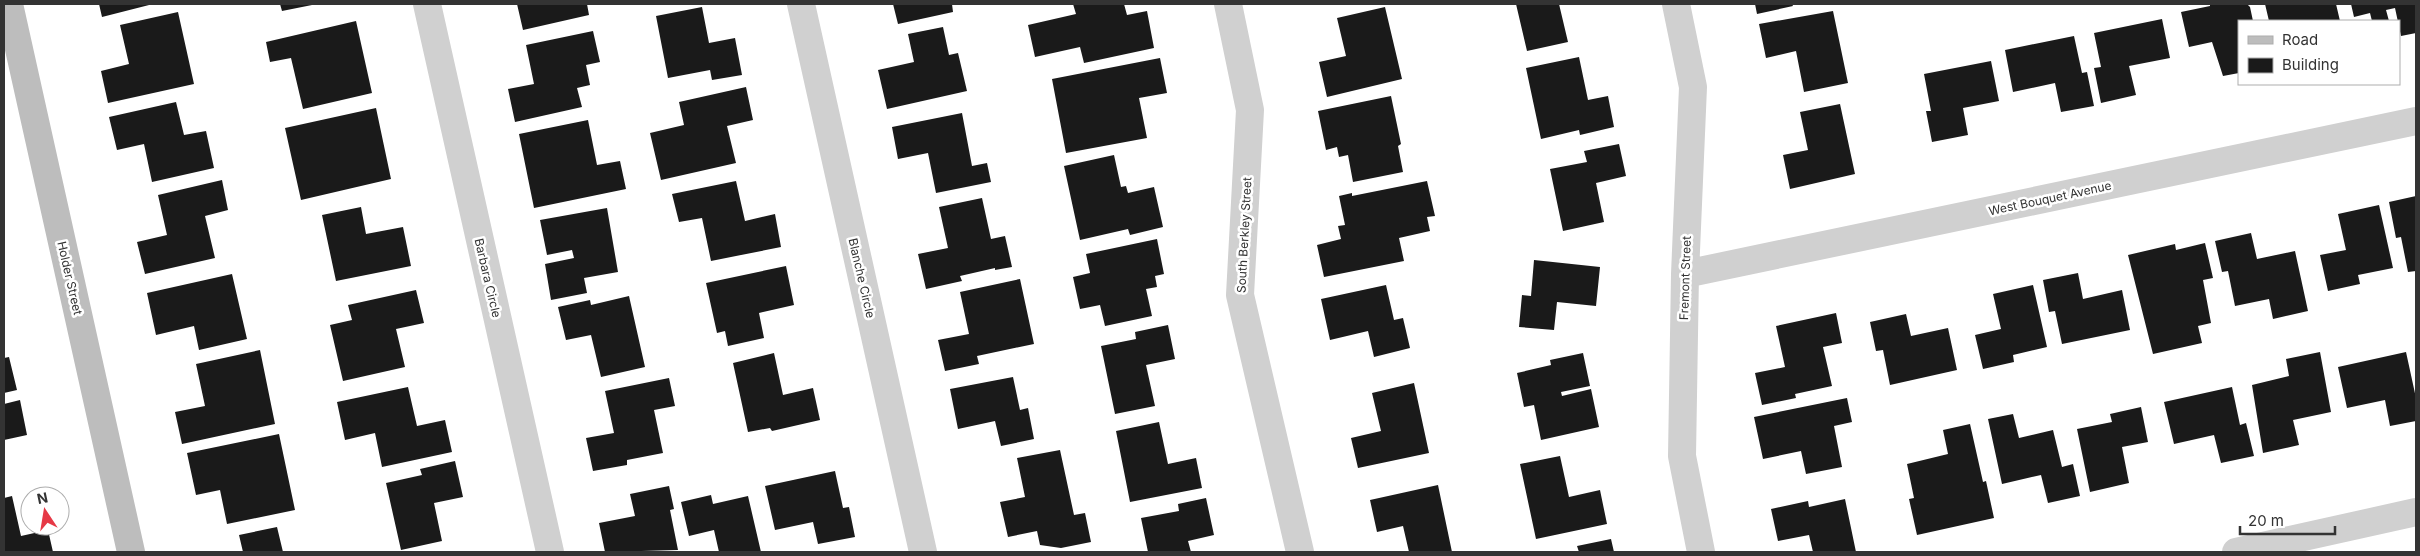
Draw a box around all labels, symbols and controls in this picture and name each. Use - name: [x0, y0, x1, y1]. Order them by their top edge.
- legend: [2238, 20, 2400, 85]
- text: Road: [2282, 30, 2318, 49]
- text: Building: [2282, 55, 2339, 74]
- street label: South Berkley Street: [1233, 177, 1255, 293]
- street label: West Bouquet Avenue: [1987, 178, 2113, 218]
- street label: Fremont Street: [1676, 236, 1694, 320]
- street label: Barbara Circle: [472, 237, 504, 319]
- street label: Blanche Circle: [846, 237, 878, 319]
- street label: Holder Street: [54, 240, 86, 316]
- north arrow: [20, 486, 70, 536]
- text: N: [35, 488, 49, 507]
- scale bar: [2240, 504, 2335, 536]
- text: 20 m: [2248, 511, 2284, 530]

